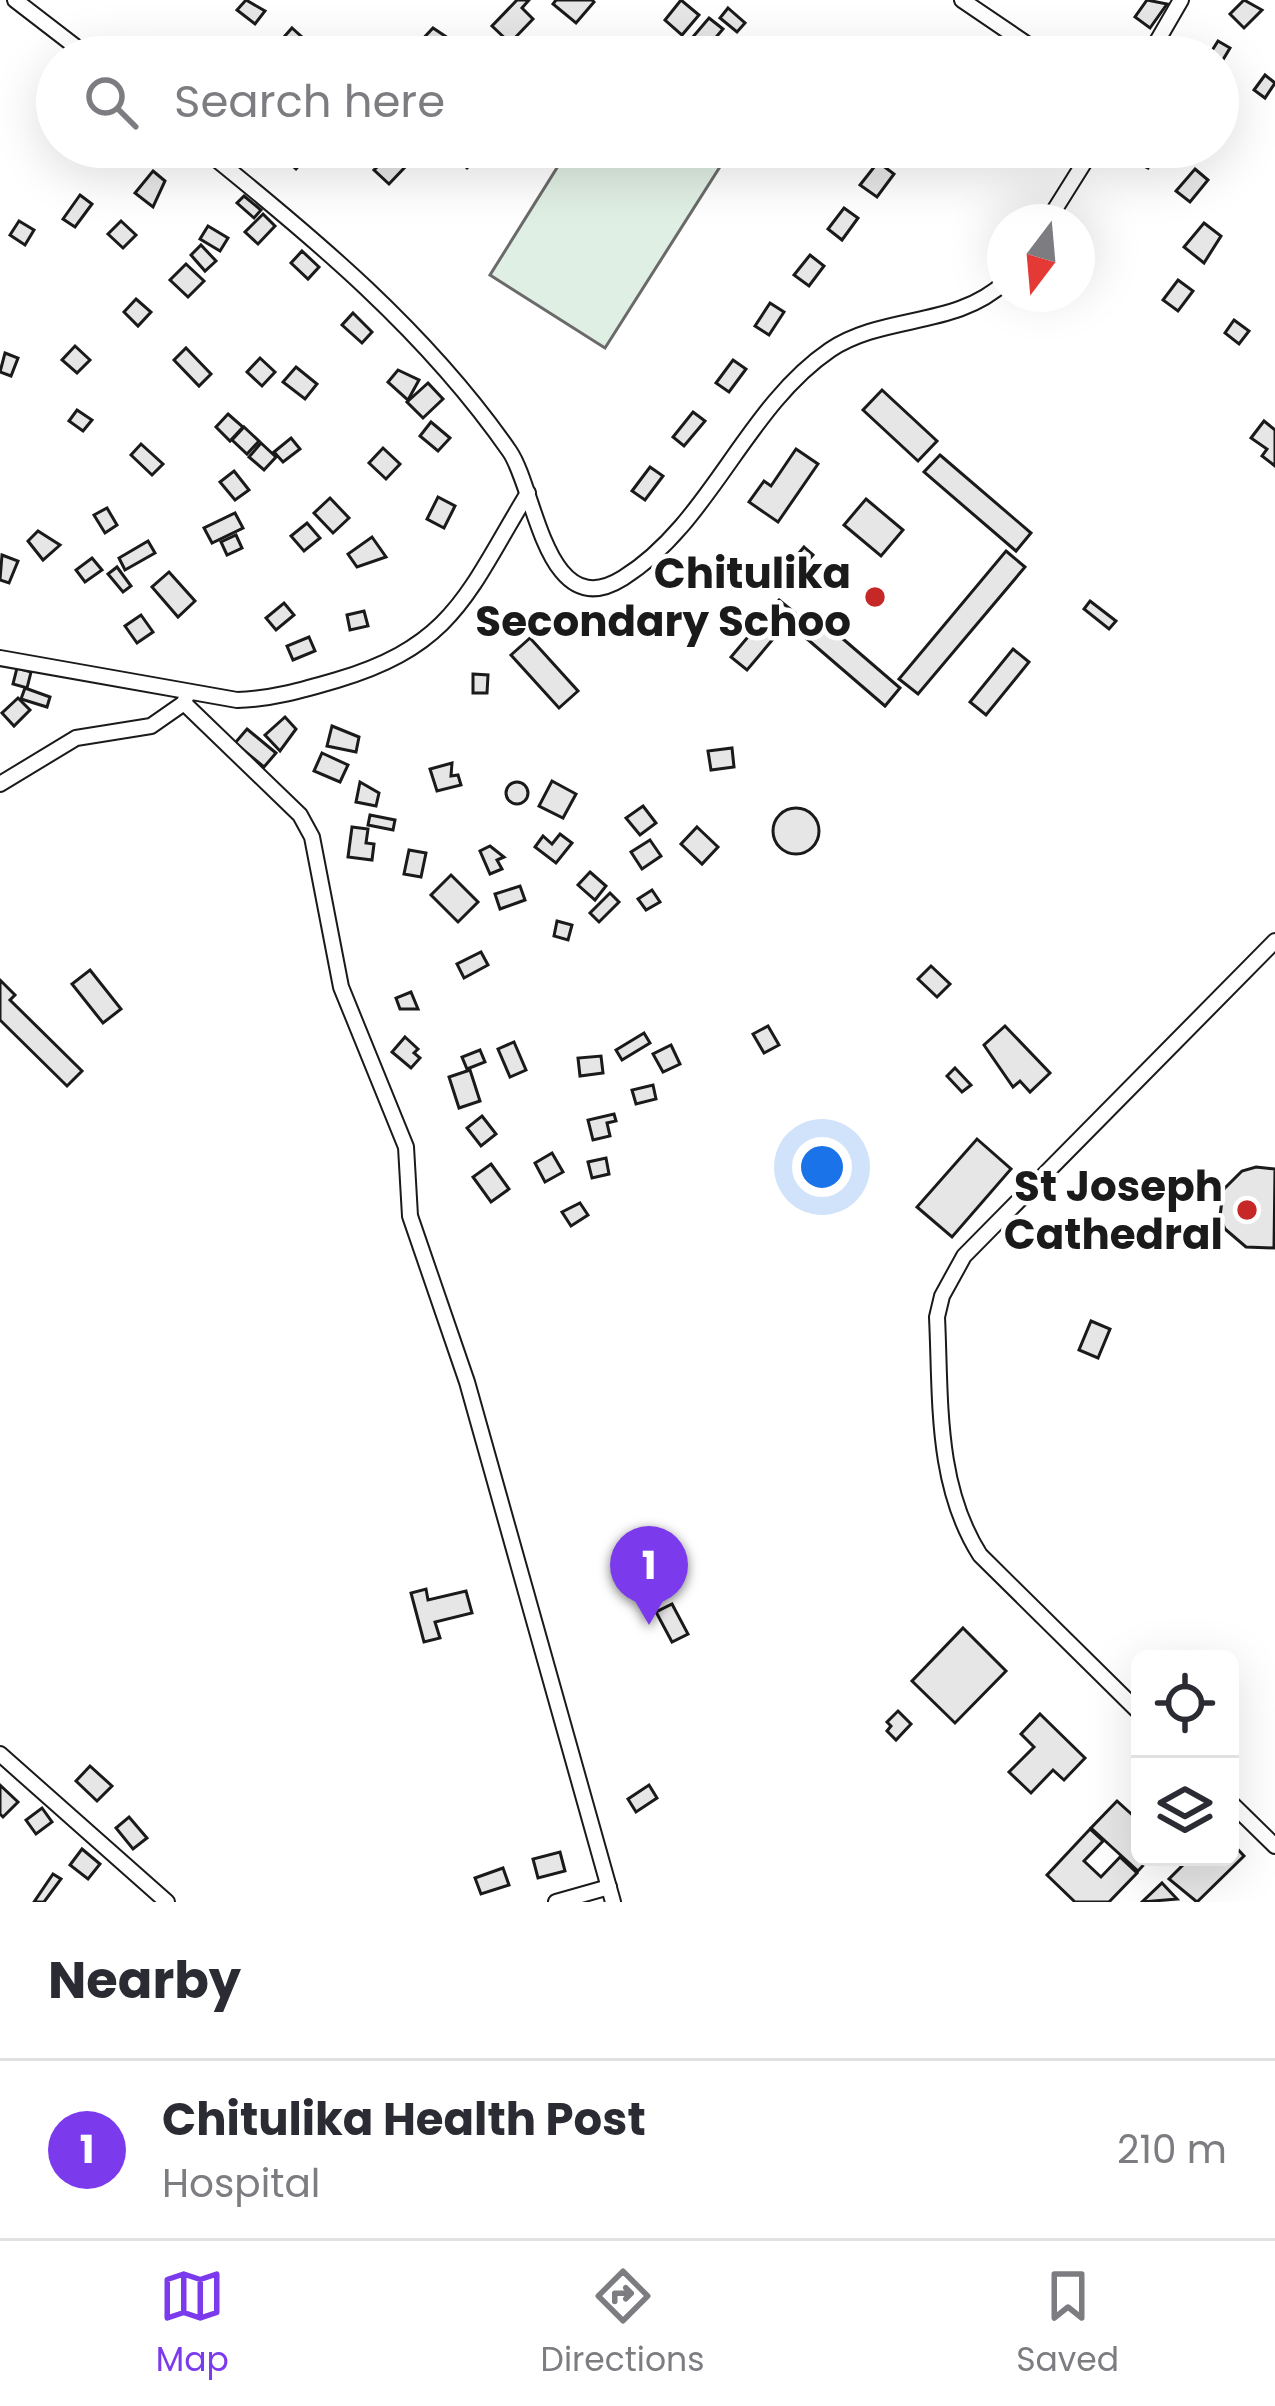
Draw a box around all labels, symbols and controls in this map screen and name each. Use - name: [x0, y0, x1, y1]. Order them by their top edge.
- search box: [36, 36, 1239, 168]
- icon: search: [78, 69, 144, 135]
- text: Search here: [174, 70, 445, 133]
- north arrow: [987, 204, 1095, 312]
- place label: Chitulika Secondary Schoo: [475, 544, 851, 651]
- marker: Chitulika Secondary Schoo: [862, 584, 888, 610]
- your location: [792, 1137, 852, 1197]
- place label: St Joseph Cathedral: [1004, 1157, 1223, 1264]
- marker: St Joseph Cathedral: [1234, 1197, 1260, 1223]
- pin: 1: [610, 1526, 688, 1625]
- map controls: [1131, 1650, 1239, 1866]
- button: locate: [1131, 1650, 1239, 1758]
- button: layers: [1131, 1758, 1239, 1866]
- text: Nearby: [48, 1944, 241, 2016]
- text: Chitulika Health Post: [162, 2088, 646, 2151]
- text: 1: [80, 2122, 94, 2177]
- text: 210 m: [1117, 2122, 1227, 2177]
- text: Hospital: [162, 2156, 320, 2211]
- tab: Map: [156, 2263, 229, 2385]
- tab: Directions: [541, 2263, 704, 2385]
- tab: Saved: [1016, 2263, 1119, 2385]

